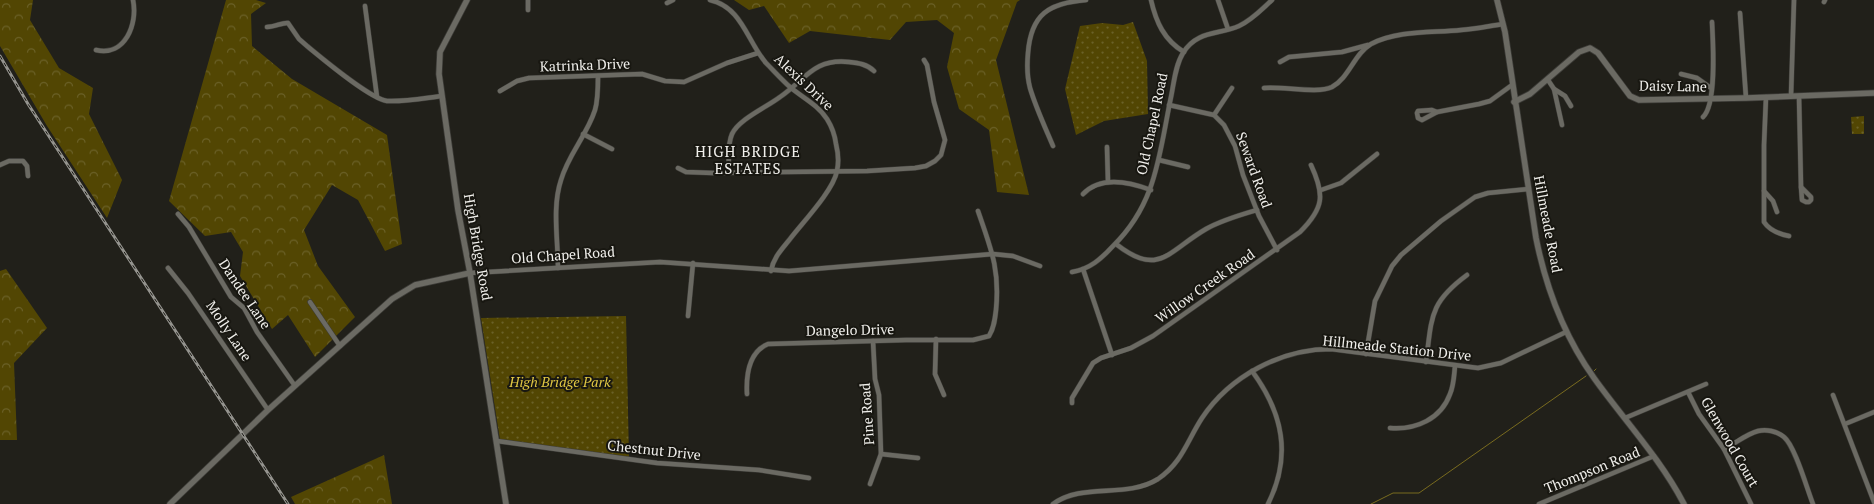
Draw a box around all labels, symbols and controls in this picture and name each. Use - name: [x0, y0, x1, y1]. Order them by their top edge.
- street label: Alexis Drive: [770, 49, 838, 114]
- street label: Katrinka Drive: [540, 53, 630, 76]
- street label: Old Chapel Road: [1131, 71, 1172, 177]
- street label: Daisy Lane: [1639, 75, 1707, 96]
- street label: Seward Road: [1232, 129, 1277, 211]
- district label: HIGH BRIDGE ESTATES: [695, 141, 801, 178]
- street label: Hillmeade Road: [1530, 174, 1567, 274]
- street label: High Bridge Road: [460, 192, 497, 302]
- street label: Old Chapel Road: [510, 241, 616, 268]
- street label: Willow Creek Road: [1151, 244, 1258, 327]
- street label: Dandee Lane: [215, 255, 276, 332]
- street label: Molly Lane: [202, 297, 257, 365]
- street label: Dangelo Drive: [806, 319, 894, 340]
- street label: Hillmeade Station Drive: [1322, 330, 1472, 365]
- park label: High Bridge Park: [508, 372, 611, 391]
- street label: Pine Road: [855, 382, 878, 446]
- street label: Glenwood Court: [1697, 393, 1764, 491]
- street label: Chestnut Drive: [606, 435, 702, 464]
- street label: Thompson Road: [1541, 442, 1643, 497]

